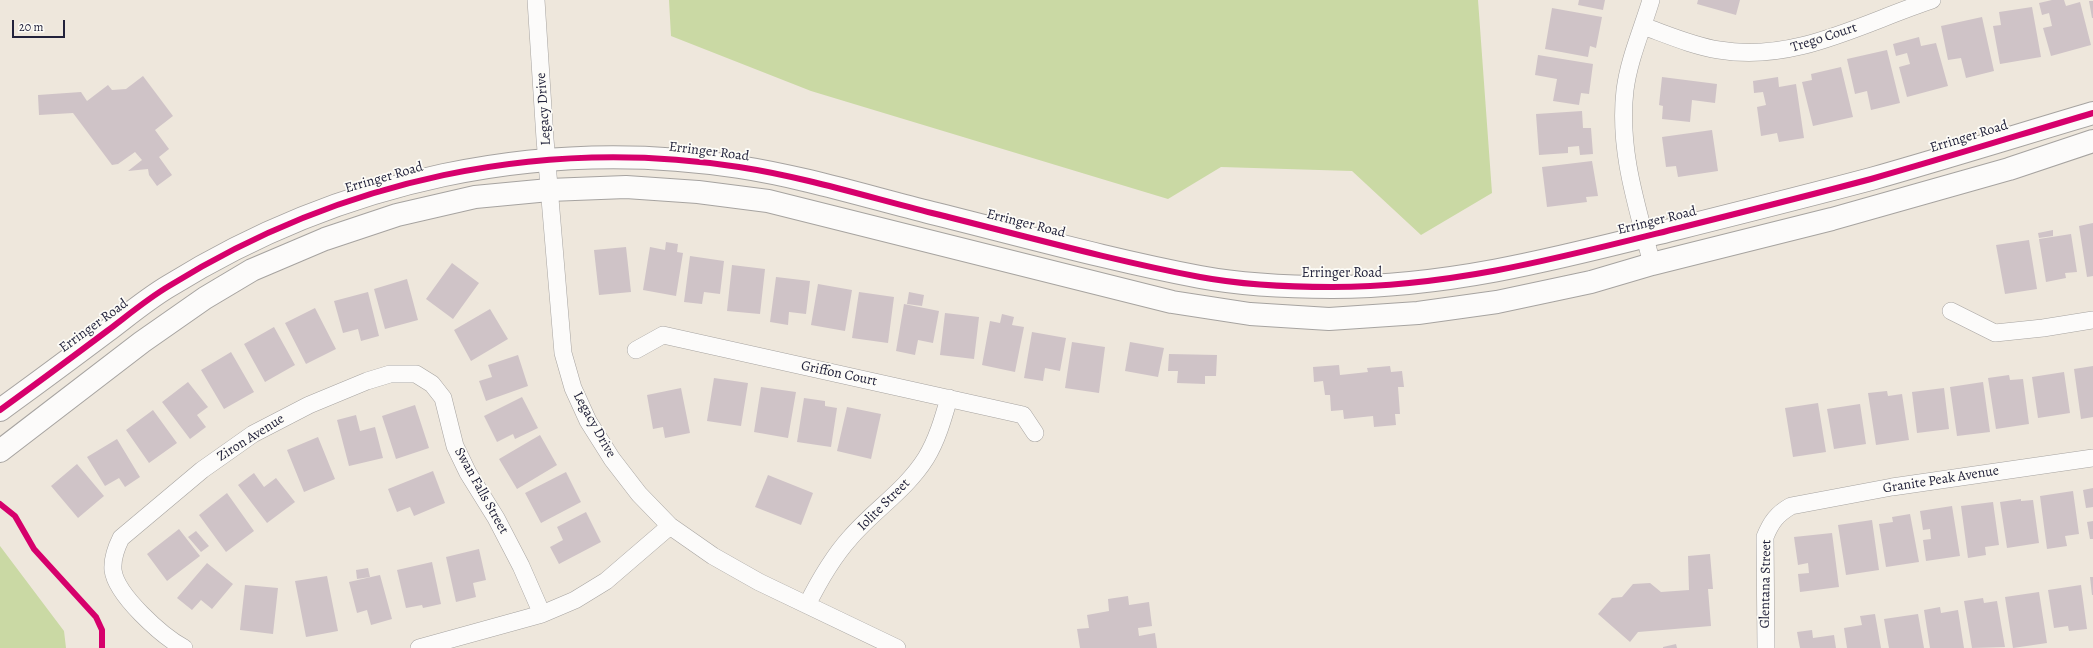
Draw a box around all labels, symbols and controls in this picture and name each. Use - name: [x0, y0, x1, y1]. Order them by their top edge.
- scale bar: [14, 12, 67, 38]
- text: 20 m: [19, 19, 43, 35]
- street label: Trego Court: [1789, 19, 1859, 57]
- street label: Legacy Drive: [533, 72, 555, 146]
- street label: Erringer Road: [1928, 117, 2010, 157]
- street label: Erringer Road: [668, 139, 750, 165]
- street label: Erringer Road: [343, 159, 425, 197]
- street label: Erringer Road: [1616, 203, 1698, 239]
- street label: Erringer Road: [985, 206, 1067, 242]
- street label: Erringer Road: [1302, 266, 1382, 282]
- street label: Erringer Road: [56, 295, 132, 357]
- street label: Griffon Court: [799, 358, 879, 390]
- street label: Legacy Drive: [569, 389, 619, 461]
- street label: Ziron Avenue: [214, 411, 288, 465]
- street label: Swan Falls Street: [450, 445, 512, 537]
- street label: Granite Peak Avenue: [1882, 463, 2000, 497]
- street label: Iolite Street: [854, 475, 914, 535]
- street label: Glentana Street: [1757, 539, 1775, 629]

